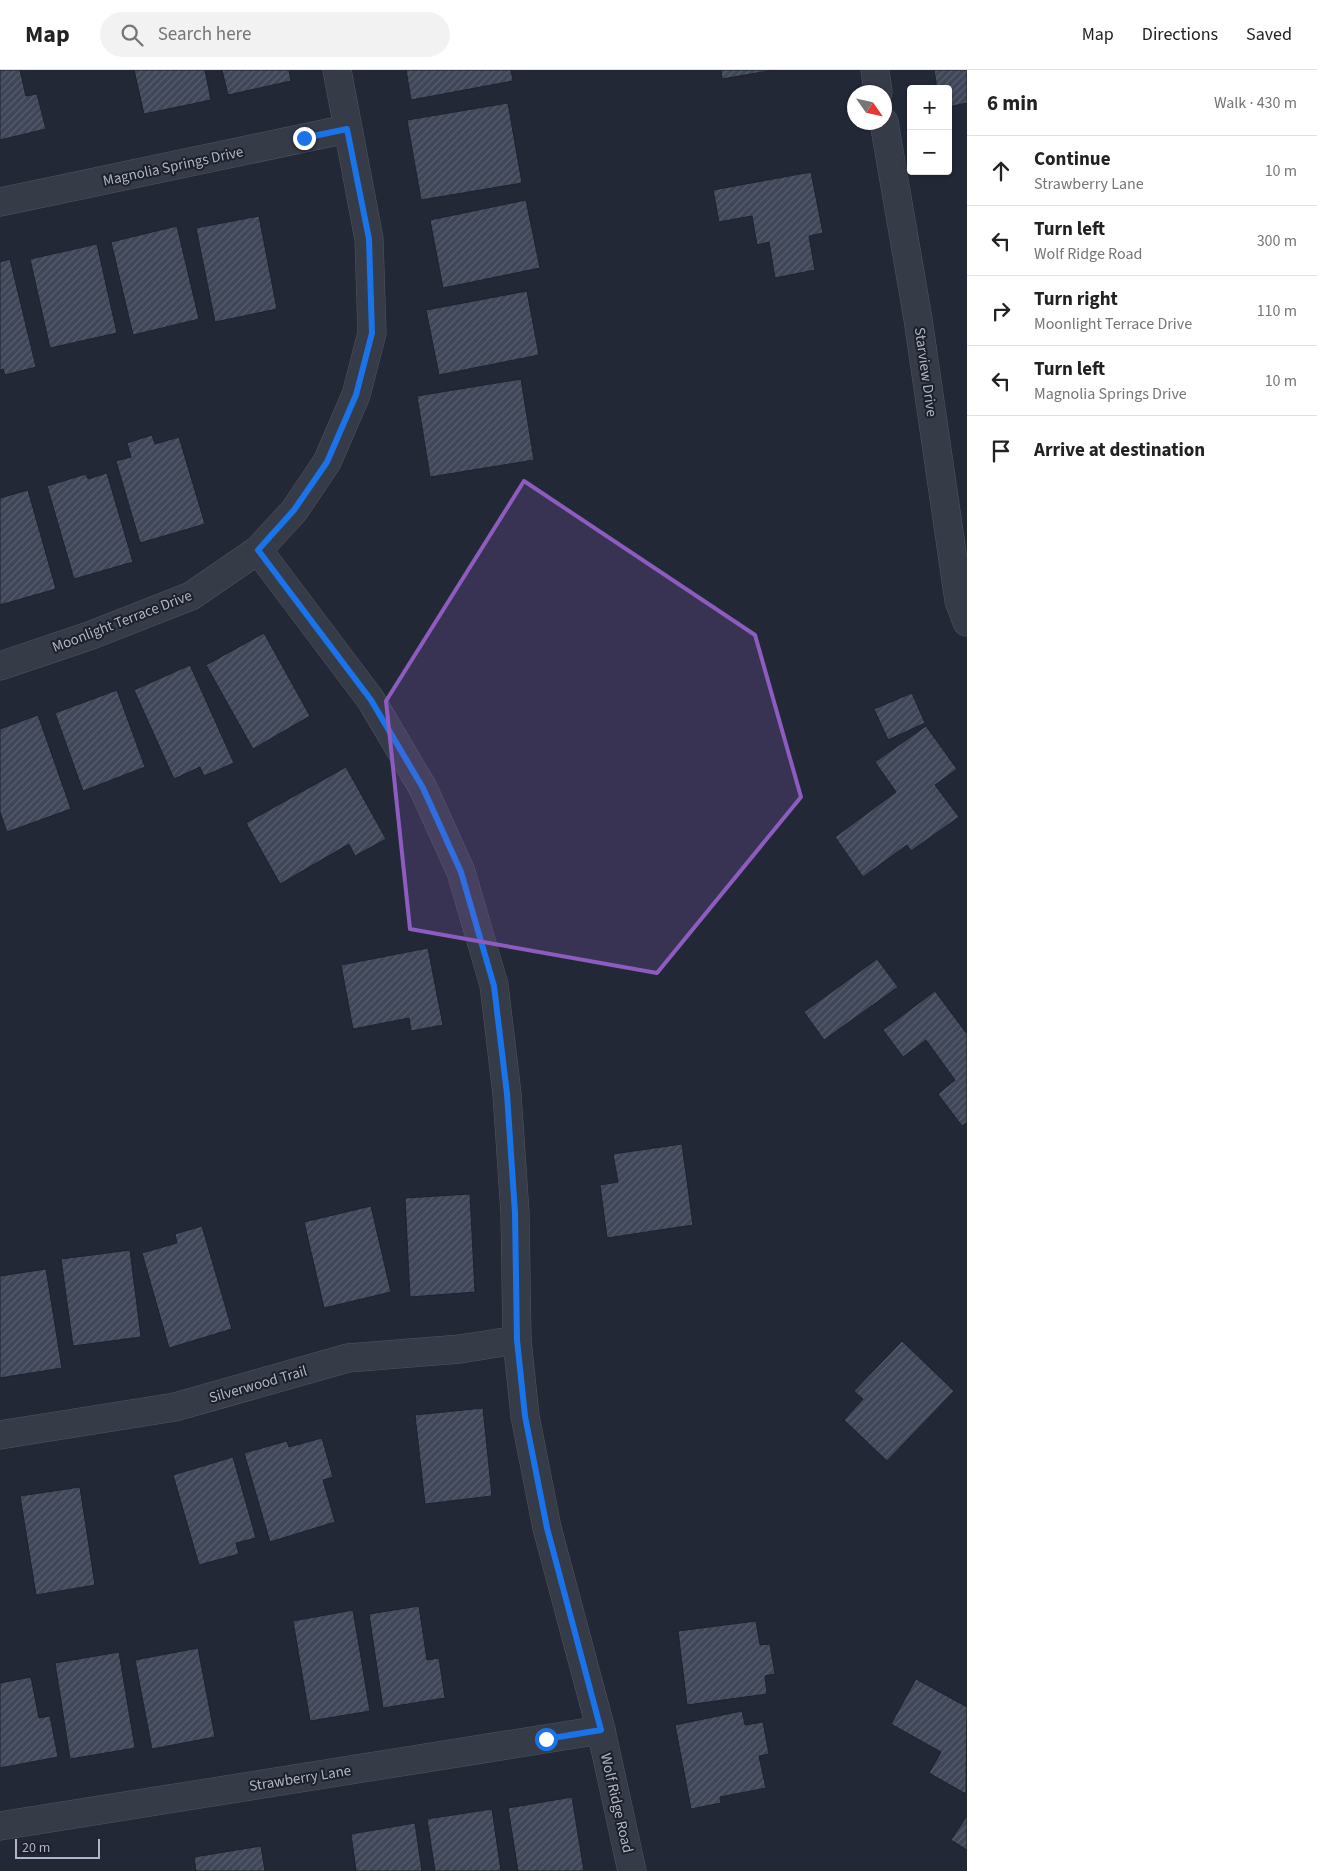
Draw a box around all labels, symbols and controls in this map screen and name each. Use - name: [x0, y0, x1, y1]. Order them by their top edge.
- search box: [100, 12, 450, 57]
- text: Map: [25, 17, 70, 52]
- icon: search: [118, 21, 146, 49]
- text: Search here: [158, 21, 251, 48]
- text: Map: [1082, 22, 1114, 47]
- text: Directions: [1142, 22, 1218, 47]
- text: Saved: [1246, 22, 1292, 47]
- north arrow: [847, 85, 892, 130]
- map controls: [907, 85, 952, 175]
- button: +: [907, 85, 952, 130]
- text: 6 min: [987, 88, 1038, 118]
- text: Walk · 430 m: [1214, 92, 1297, 114]
- route end: [293, 127, 316, 150]
- button: −: [907, 130, 952, 175]
- street label: Magnolia Springs Drive: [101, 141, 245, 192]
- text: Continue: [1034, 146, 1111, 173]
- icon: ahead: [987, 157, 1015, 185]
- text: 10 m: [1265, 160, 1297, 182]
- text: Strawberry Lane: [1034, 173, 1144, 195]
- text: Turn left: [1034, 216, 1105, 243]
- icon: left: [987, 227, 1015, 255]
- text: 300 m: [1257, 230, 1297, 252]
- text: Wolf Ridge Road: [1034, 243, 1142, 265]
- text: Turn right: [1034, 286, 1118, 313]
- icon: right: [987, 297, 1015, 325]
- text: 110 m: [1257, 300, 1297, 322]
- text: Moonlight Terrace Drive: [1034, 313, 1192, 335]
- street label: Starview Drive: [909, 326, 942, 418]
- text: Turn left: [1034, 356, 1105, 383]
- icon: left: [987, 367, 1015, 395]
- text: 10 m: [1265, 370, 1297, 392]
- text: Magnolia Springs Drive: [1034, 383, 1187, 405]
- icon: arrive: [987, 437, 1015, 465]
- text: Arrive at destination: [1034, 437, 1205, 464]
- street label: Moonlight Terrace Drive: [49, 585, 195, 658]
- street label: Silverwood Trail: [207, 1360, 310, 1408]
- route start: [535, 1728, 558, 1751]
- street label: Wolf Ridge Road: [595, 1751, 638, 1855]
- street label: Strawberry Lane: [248, 1760, 353, 1797]
- scale bar: [15, 1836, 100, 1859]
- text: 20 m: [22, 1838, 50, 1858]

